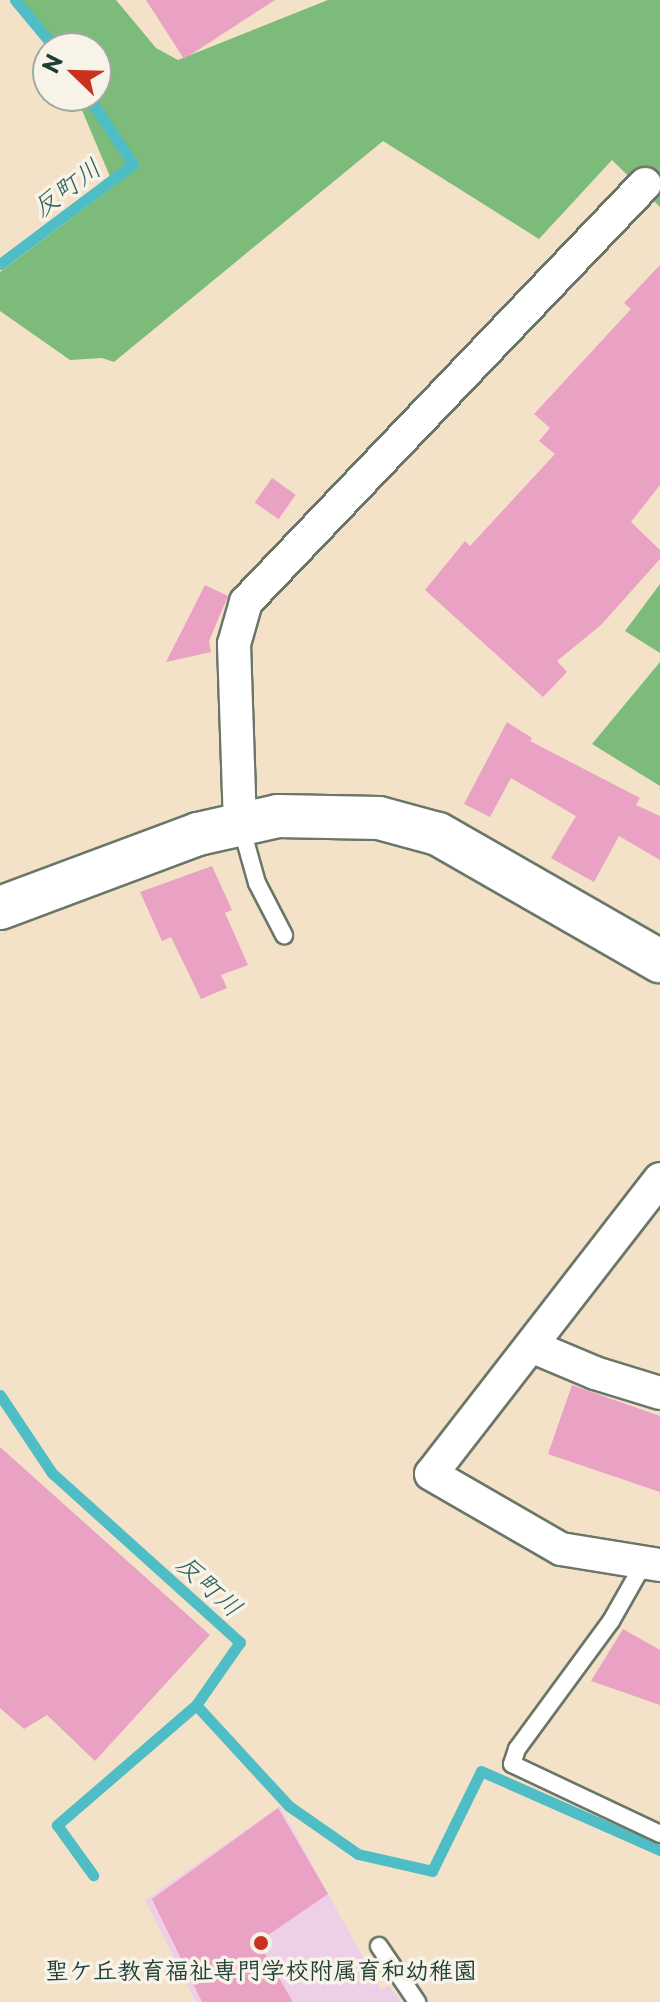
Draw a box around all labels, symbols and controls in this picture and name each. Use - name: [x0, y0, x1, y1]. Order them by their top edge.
- north arrow: [32, 32, 112, 112]
- text: N: [33, 49, 70, 78]
- water label: 反町川: [25, 151, 107, 223]
- water label: 反町川: [171, 1547, 249, 1623]
- marker: 聖ケ丘教育福祉専門学校附属育和幼稚園: [252, 1934, 270, 1952]
- place label: 聖ケ丘教育福祉専門学校附属育和幼稚園: [45, 1956, 477, 1984]

